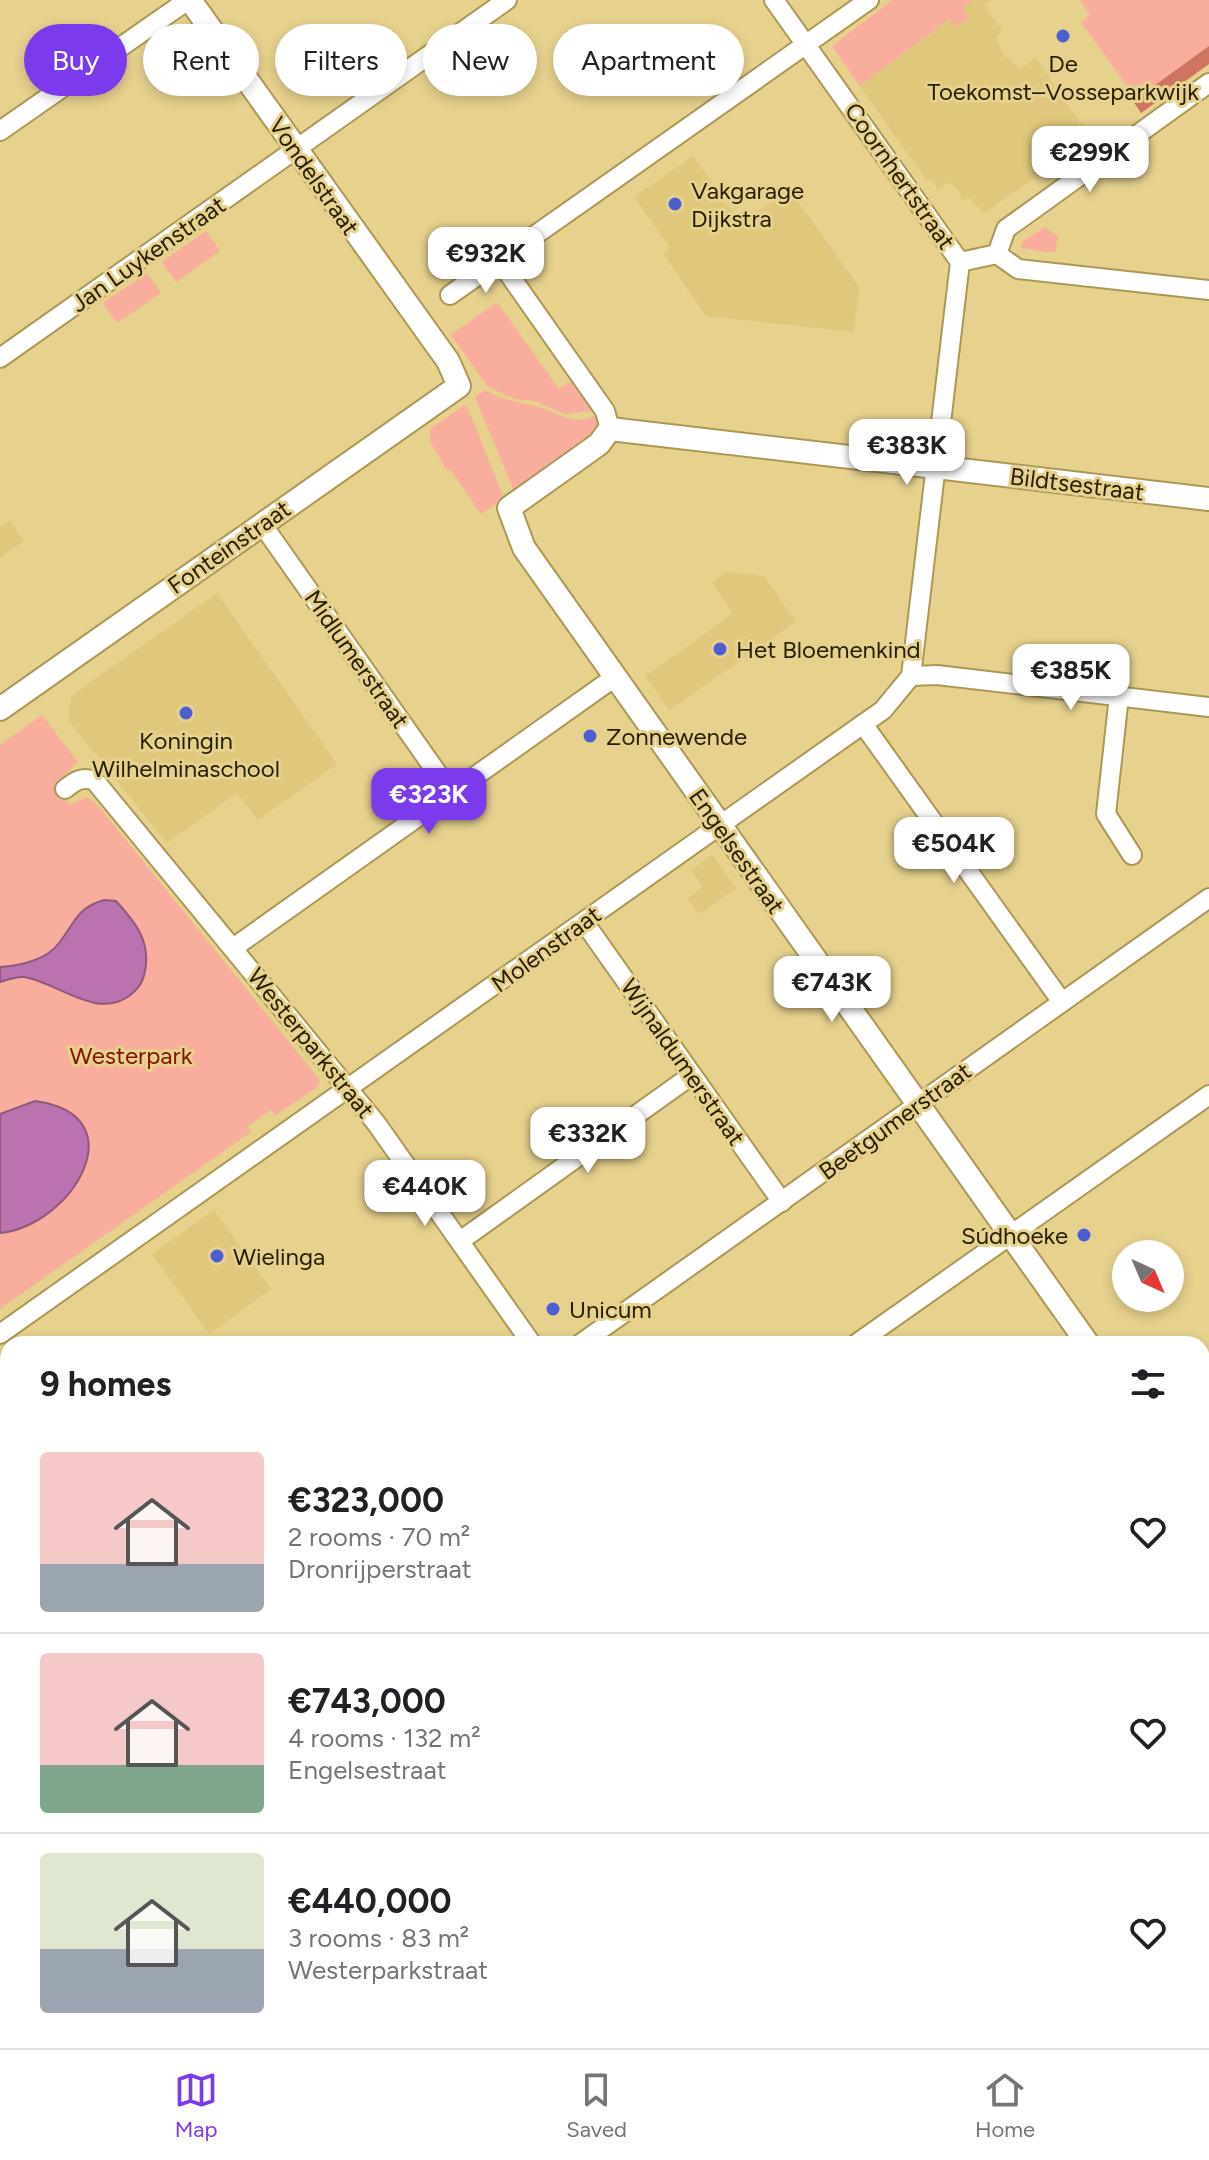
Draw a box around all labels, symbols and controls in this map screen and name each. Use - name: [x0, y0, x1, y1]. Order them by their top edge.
- chip: Buy: [24, 24, 127, 96]
- chip: Rent: [143, 24, 259, 96]
- chip: Filters: [275, 24, 407, 96]
- chip: New: [423, 24, 537, 96]
- chip: Apartment: [553, 24, 744, 96]
- marker: De Toekomst–Vosseparkwijk: [1054, 27, 1072, 45]
- place label: De Toekomst–Vosseparkwijk: [927, 49, 1199, 106]
- street label: Coornhertstraat: [839, 97, 961, 255]
- street label: Vondelstraat: [263, 111, 365, 241]
- pin: €299K: [1034, 126, 1146, 194]
- text: €299K: [1050, 136, 1130, 168]
- place label: Vakgarage Dijkstra: [691, 176, 804, 233]
- street label: Jan Luykenstraat: [65, 190, 231, 318]
- marker: Vakgarage Dijkstra: [666, 195, 684, 213]
- pin: €932K: [430, 227, 542, 295]
- text: €932K: [446, 237, 526, 269]
- pin: €383K: [851, 419, 963, 487]
- text: €383K: [867, 429, 947, 461]
- street label: Bildtsestraat: [1008, 461, 1146, 507]
- street label: Fonteinstraat: [162, 494, 296, 600]
- street label: Midlumerstraat: [299, 584, 415, 734]
- place label: Het Bloemenkind: [736, 635, 921, 664]
- marker: Het Bloemenkind: [711, 640, 729, 658]
- pin: €385K: [1015, 644, 1127, 712]
- text: €385K: [1031, 654, 1111, 686]
- marker: Koningin Wilhelminaschool: [177, 704, 195, 722]
- place label: Zonnewende: [606, 722, 747, 751]
- place label: Koningin Wilhelminaschool: [92, 726, 280, 783]
- marker: Zonnewende: [581, 727, 599, 745]
- pin: €323K: [373, 768, 485, 836]
- text: €323K: [389, 778, 469, 810]
- street label: Engelsestraat: [683, 783, 791, 919]
- pin: €504K: [898, 817, 1010, 885]
- text: €504K: [912, 827, 996, 859]
- street label: Molenstraat: [486, 900, 606, 998]
- pin: €743K: [776, 956, 888, 1024]
- street label: Westerparkstraat: [242, 962, 380, 1124]
- text: €743K: [792, 966, 872, 998]
- street label: Wijnaldumerstraat: [615, 973, 751, 1151]
- park label: Westerpark: [70, 1041, 193, 1070]
- street label: Beetgumerstraat: [813, 1056, 977, 1186]
- pin: €332K: [532, 1107, 644, 1175]
- text: €332K: [548, 1117, 628, 1149]
- pin: €440K: [369, 1160, 481, 1228]
- text: €440K: [382, 1170, 468, 1202]
- place label: Súdhoeke: [961, 1221, 1068, 1250]
- marker: Súdhoeke: [1075, 1226, 1093, 1244]
- north arrow: [1112, 1240, 1184, 1312]
- map controls: [1112, 1240, 1184, 1312]
- place label: Wielinga: [233, 1242, 325, 1271]
- marker: Wielinga: [208, 1247, 226, 1265]
- place label: Unicum: [569, 1295, 652, 1324]
- marker: Unicum: [544, 1300, 562, 1318]
- icon: filters: [1126, 1362, 1170, 1406]
- text: 9 homes: [40, 1364, 171, 1405]
- text: €323,000: [288, 1480, 444, 1521]
- icon: home: [104, 1484, 200, 1580]
- icon: heart: [1126, 1510, 1170, 1554]
- text: 2 rooms · 70 m²: [288, 1521, 470, 1553]
- text: Dronrijperstraat: [288, 1553, 472, 1585]
- text: €743,000: [288, 1681, 446, 1722]
- icon: home: [104, 1685, 200, 1781]
- icon: heart: [1126, 1711, 1170, 1755]
- text: 4 rooms · 132 m²: [288, 1722, 481, 1754]
- text: Engelsestraat: [288, 1754, 446, 1786]
- text: €440,000: [288, 1881, 452, 1922]
- icon: home: [104, 1885, 200, 1981]
- icon: heart: [1126, 1911, 1170, 1955]
- text: 3 rooms · 83 m²: [288, 1922, 469, 1954]
- text: Westerparkstraat: [288, 1954, 488, 1986]
- tab: Map: [174, 2068, 218, 2143]
- tab: Saved: [566, 2068, 627, 2143]
- tab: Home: [975, 2068, 1035, 2143]

